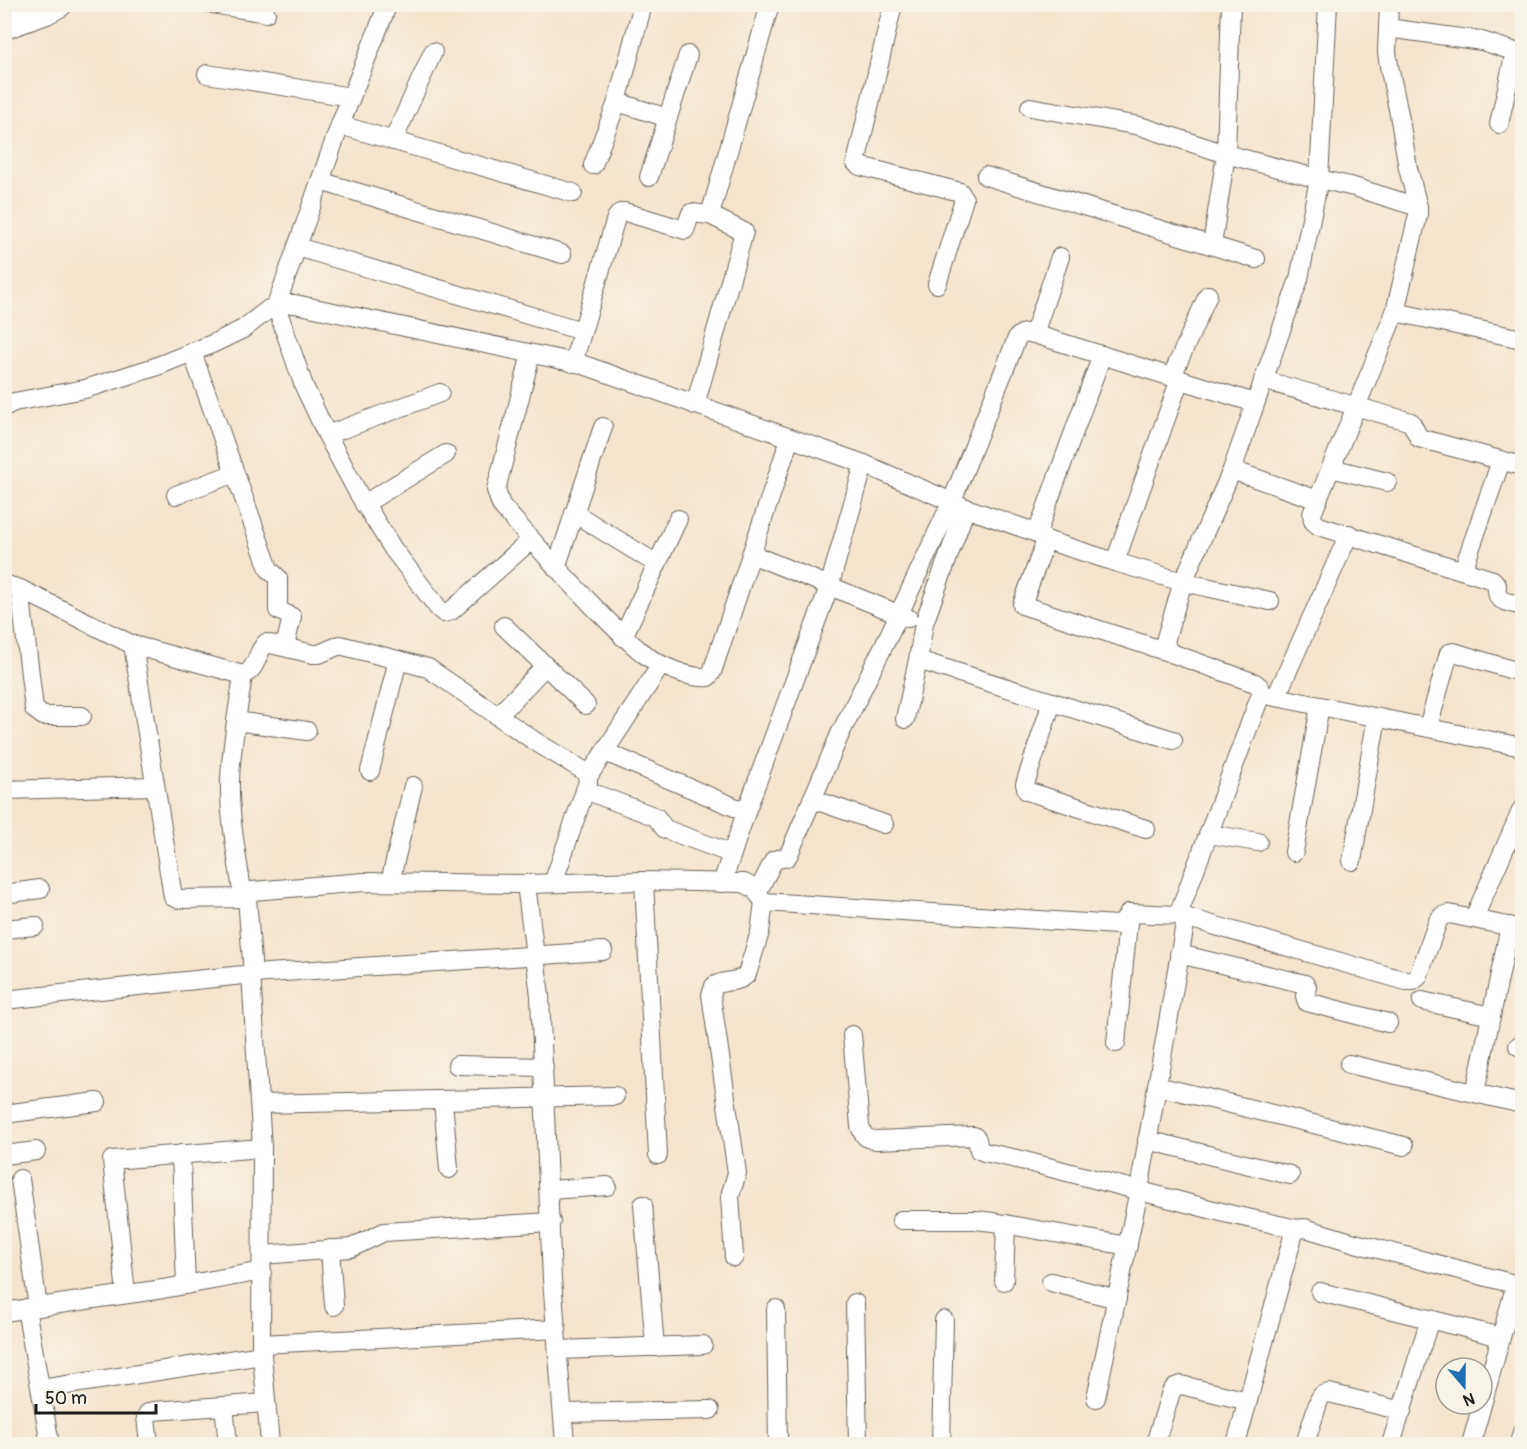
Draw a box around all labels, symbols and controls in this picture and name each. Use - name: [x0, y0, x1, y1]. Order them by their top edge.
- north arrow: [1434, 1356, 1494, 1416]
- scale bar: [36, 1377, 156, 1415]
- text: 50 m: [45, 1387, 87, 1410]
- text: N: [1460, 1388, 1477, 1410]

